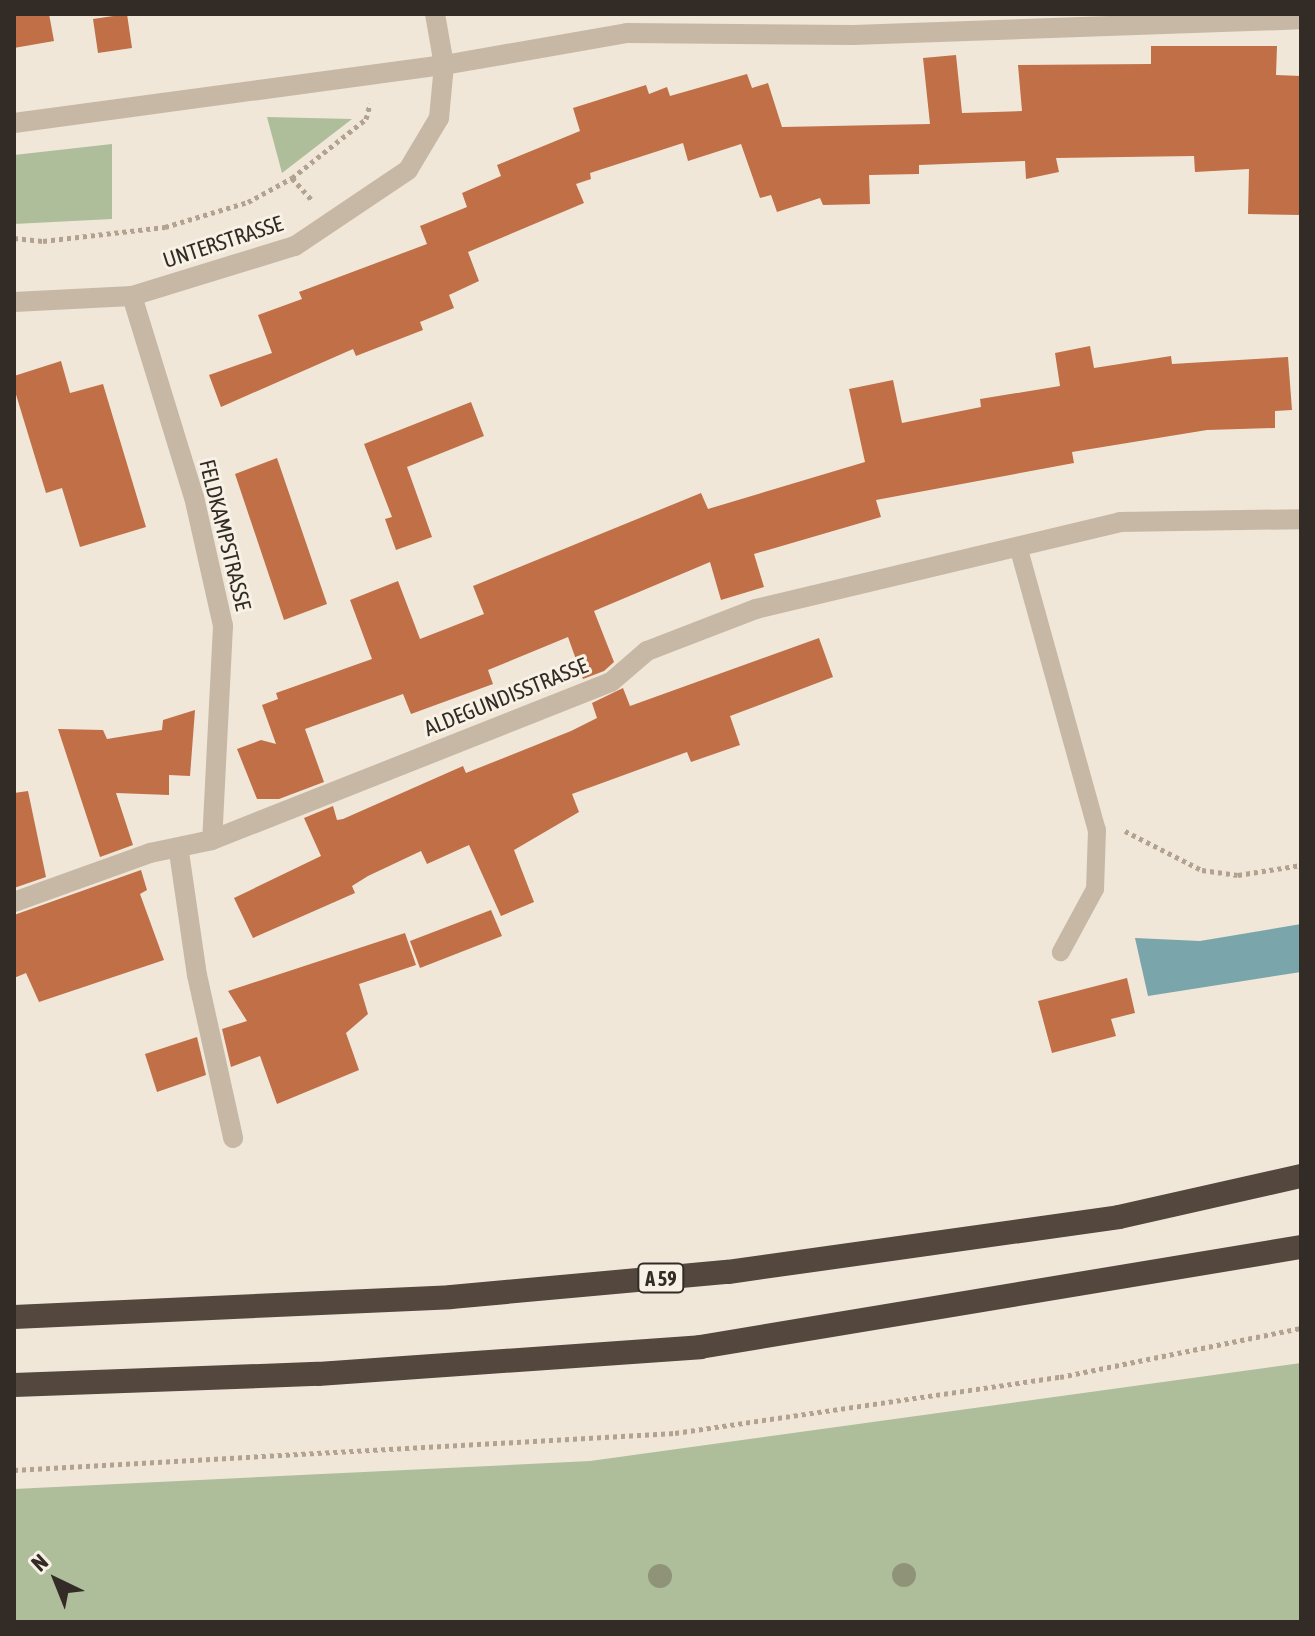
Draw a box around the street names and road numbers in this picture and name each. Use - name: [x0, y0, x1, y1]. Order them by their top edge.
- street label: UNTERSTRASSE: [160, 210, 286, 274]
- street label: FELDKAMPSTRASSE: [193, 457, 257, 613]
- street label: ALDEGUNDISSTRASSE: [420, 652, 592, 742]
- road number: A 59: [637, 1262, 685, 1294]

